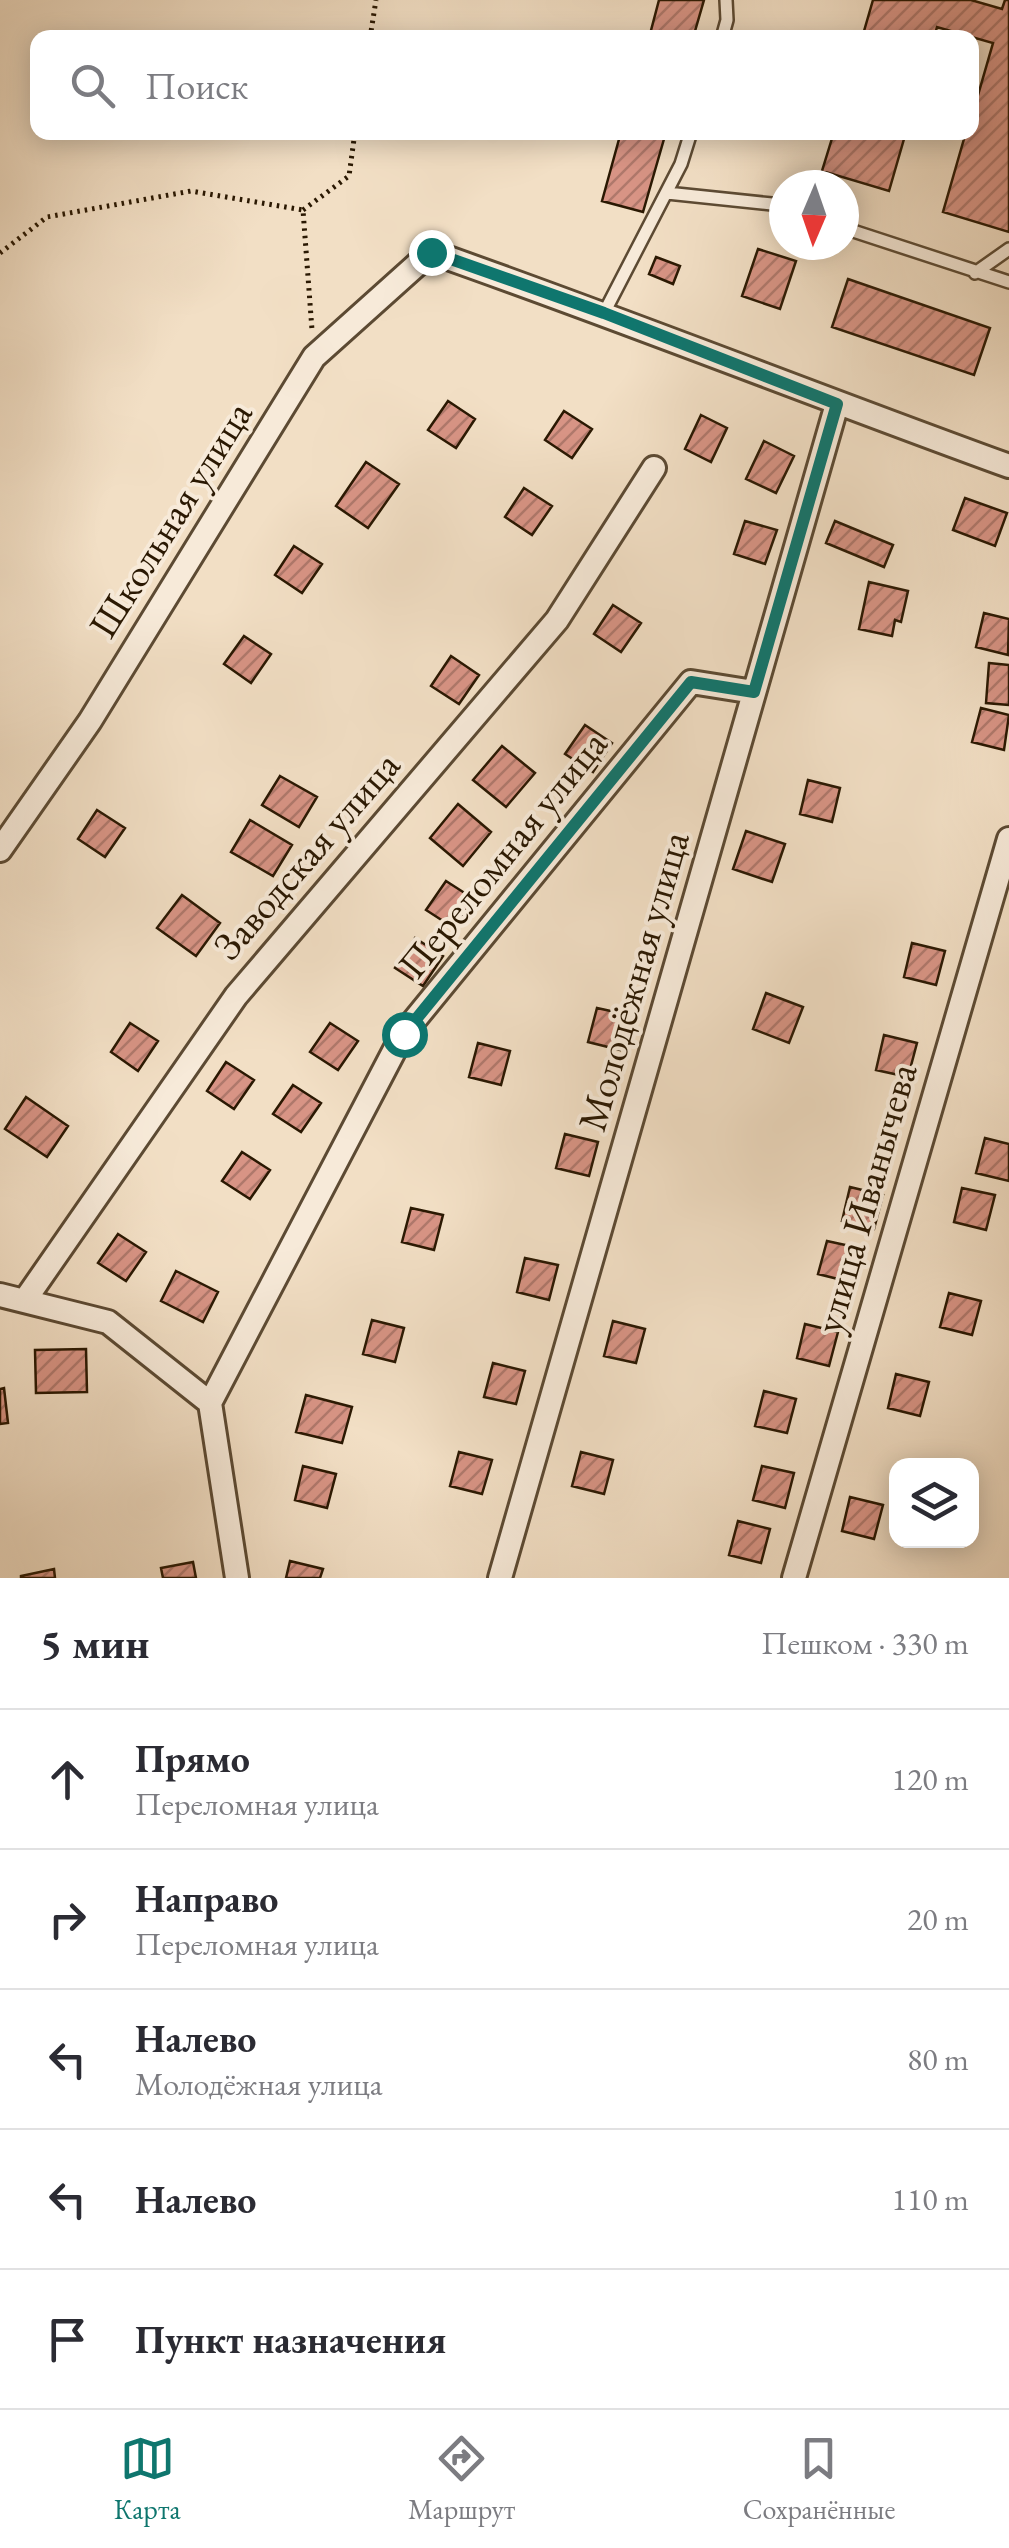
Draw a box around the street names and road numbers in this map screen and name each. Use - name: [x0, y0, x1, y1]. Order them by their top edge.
- street label: Школьная улица: [77, 391, 263, 647]
- street label: Переломная улица: [386, 719, 618, 989]
- street label: Заводская улица: [201, 740, 411, 970]
- street label: Молодёжная улица: [565, 825, 701, 1137]
- street label: улица Иванычева: [802, 1057, 928, 1339]

